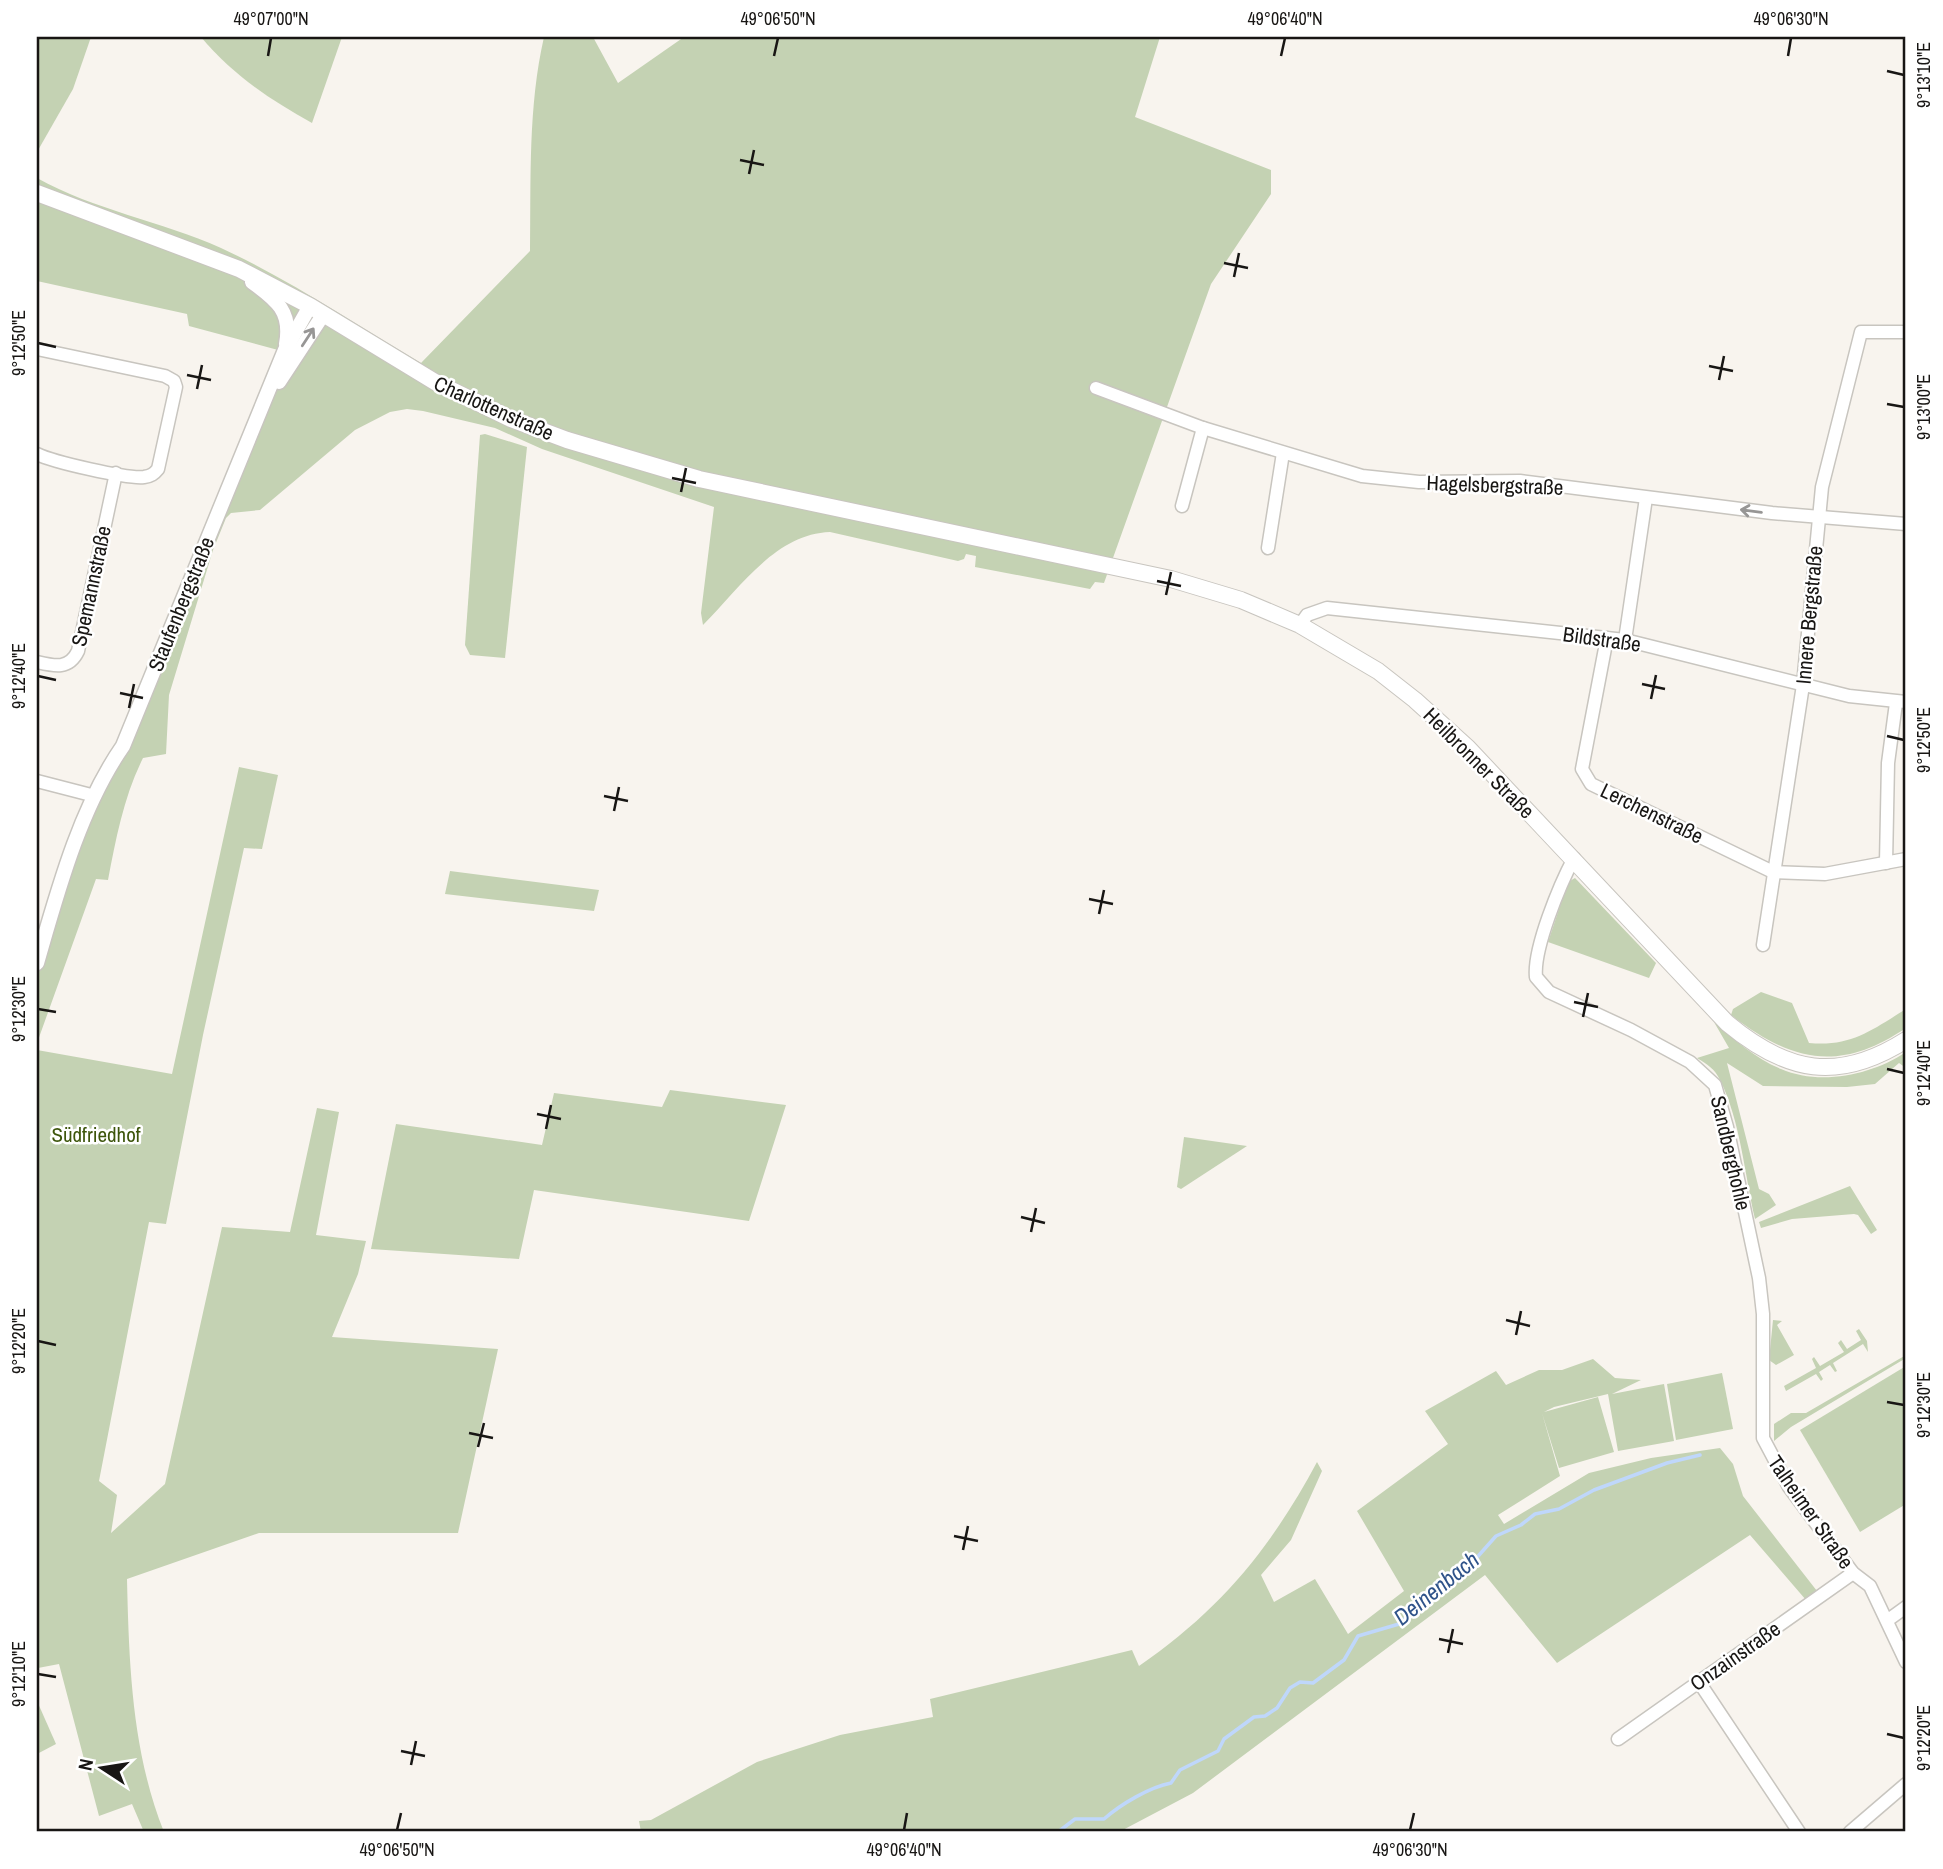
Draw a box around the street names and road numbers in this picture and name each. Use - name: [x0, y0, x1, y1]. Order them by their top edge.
- street label: Charlottenstraße: [430, 369, 558, 447]
- street label: Hagelsbergstraße: [1426, 468, 1564, 502]
- street label: Spemannstraße: [64, 523, 118, 649]
- street label: Staufenbergstraße: [141, 532, 221, 676]
- street label: Innere Bergstraße: [1789, 545, 1829, 685]
- street label: Bildstraße: [1561, 619, 1643, 659]
- street label: Heilbronner Straße: [1417, 701, 1541, 825]
- street label: Lerchenstraße: [1596, 776, 1708, 850]
- street label: Sandberghohle: [1704, 1093, 1758, 1213]
- street label: Talheimer Straße: [1761, 1449, 1861, 1575]
- street label: Onzainstraße: [1684, 1614, 1786, 1698]

